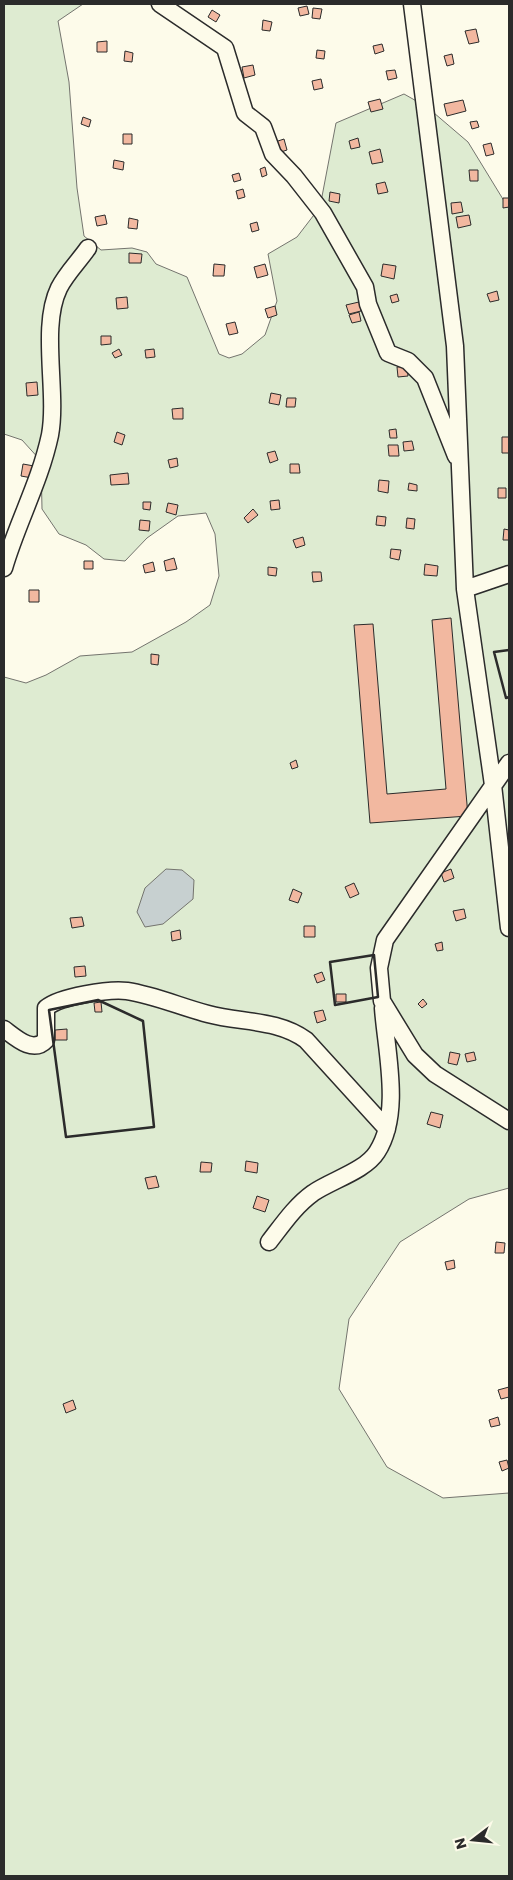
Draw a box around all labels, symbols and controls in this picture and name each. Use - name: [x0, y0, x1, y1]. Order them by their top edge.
- north arrow: [448, 1815, 498, 1865]
- text: N: [449, 1836, 472, 1851]

